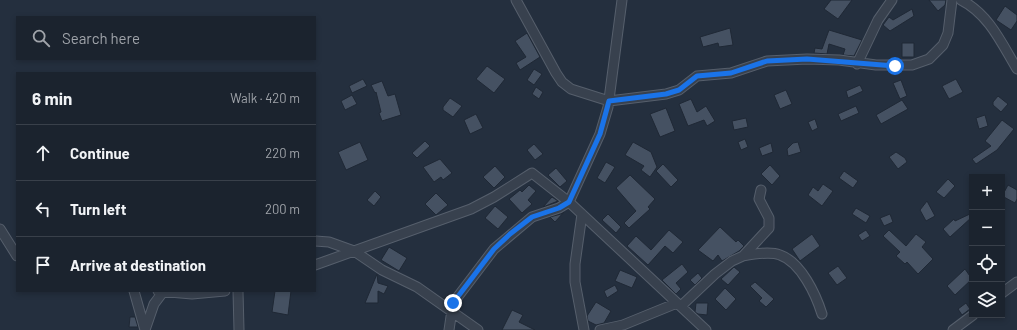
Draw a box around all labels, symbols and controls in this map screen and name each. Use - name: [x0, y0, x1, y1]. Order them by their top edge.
- search box: [16, 16, 316, 60]
- icon: search: [30, 27, 52, 49]
- text: Search here: [62, 29, 140, 47]
- route start: [886, 57, 904, 75]
- text: 6 min: [32, 88, 72, 108]
- text: Walk · 420 m: [230, 90, 300, 106]
- icon: ahead: [32, 142, 54, 164]
- text: Continue: [70, 144, 130, 162]
- text: 220 m: [265, 145, 300, 161]
- map controls: [969, 174, 1005, 318]
- button: +: [969, 174, 1005, 210]
- icon: left: [32, 198, 54, 220]
- text: Turn left: [70, 200, 126, 218]
- text: 200 m: [265, 201, 300, 217]
- button: −: [969, 210, 1005, 246]
- button: locate: [969, 246, 1005, 282]
- icon: arrive: [32, 254, 54, 276]
- text: Arrive at destination: [70, 256, 206, 274]
- button: layers: [969, 282, 1005, 318]
- route end: [444, 294, 462, 312]

